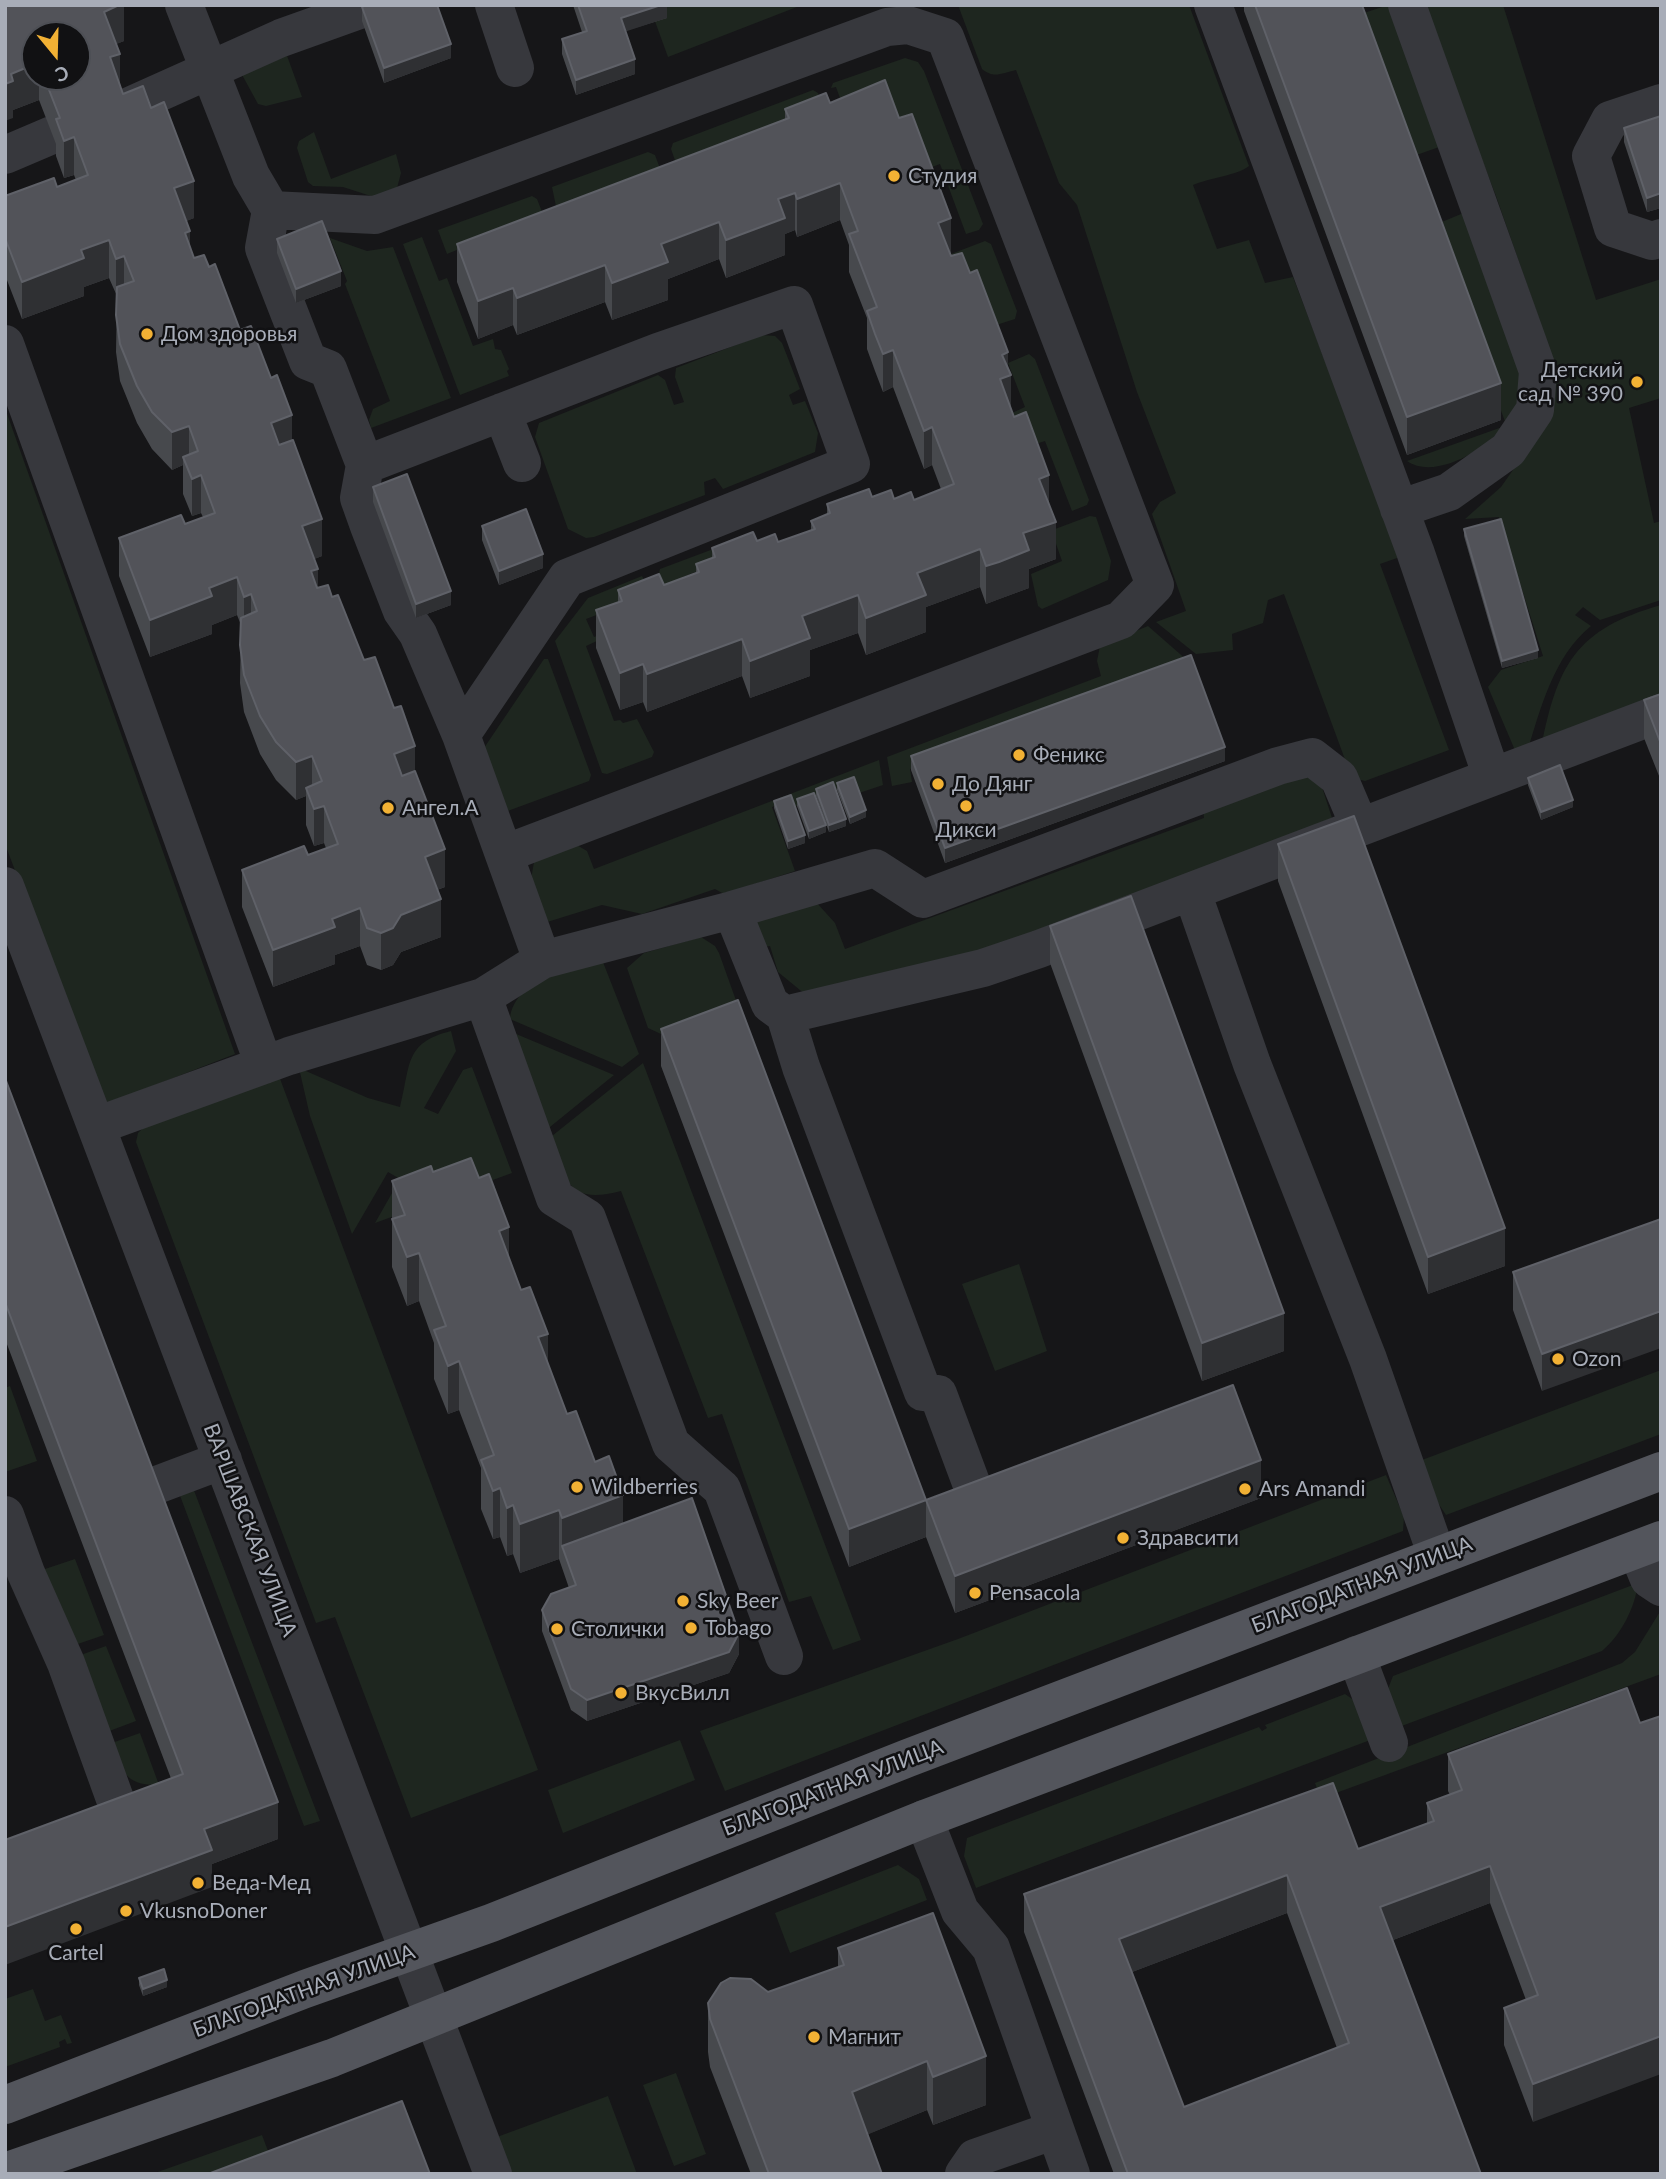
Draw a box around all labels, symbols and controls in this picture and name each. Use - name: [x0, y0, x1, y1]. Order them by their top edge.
- north arrow: [21, 21, 91, 91]
- text: С: [53, 62, 72, 87]
- place label: Студия: [908, 163, 977, 189]
- marker: Студия: [886, 168, 902, 184]
- place label: Дом здоровья: [161, 321, 297, 347]
- marker: Дом здоровья: [139, 326, 155, 342]
- place label: Детский сад № 390: [1518, 357, 1623, 407]
- marker: Детский сад № 390: [1629, 374, 1645, 390]
- place label: Феникс: [1033, 742, 1105, 768]
- marker: Феникс: [1011, 747, 1027, 763]
- place label: До Дянг: [952, 771, 1033, 797]
- marker: До Дянг: [930, 776, 946, 792]
- place label: Ангел.А: [402, 795, 479, 821]
- marker: Дикси: [958, 798, 974, 814]
- marker: Ангел.А: [380, 800, 396, 816]
- place label: Дикси: [936, 817, 996, 843]
- place label: Ozon: [1572, 1346, 1621, 1372]
- marker: Ozon: [1550, 1351, 1566, 1367]
- street label: ВАРШАВСКАЯ УЛИЦА: [198, 1420, 302, 1640]
- place label: Wildberries: [591, 1474, 698, 1500]
- place label: Ars Amandi: [1259, 1476, 1366, 1502]
- marker: Wildberries: [569, 1479, 585, 1495]
- marker: Ars Amandi: [1237, 1481, 1253, 1497]
- place label: Здравсити: [1137, 1525, 1239, 1551]
- marker: Здравсити: [1115, 1530, 1131, 1546]
- street label: БЛАГОДАТНАЯ УЛИЦА: [1248, 1531, 1476, 1639]
- place label: Pensacola: [989, 1580, 1081, 1606]
- marker: Pensacola: [967, 1585, 983, 1601]
- place label: Sky Beer: [697, 1588, 778, 1614]
- marker: Sky Beer: [675, 1593, 691, 1609]
- place label: Tobago: [705, 1615, 772, 1641]
- place label: Столички: [571, 1616, 665, 1642]
- marker: Tobago: [683, 1620, 699, 1636]
- marker: Столички: [549, 1621, 565, 1637]
- place label: ВкусВилл: [635, 1680, 730, 1706]
- marker: ВкусВилл: [613, 1685, 629, 1701]
- street label: БЛАГОДАТНАЯ УЛИЦА: [719, 1734, 947, 1842]
- place label: Веда-Мед: [212, 1870, 311, 1896]
- marker: Веда-Мед: [190, 1875, 206, 1891]
- place label: VkusnoDoner: [140, 1898, 267, 1924]
- marker: VkusnoDoner: [118, 1903, 134, 1919]
- marker: Cartel: [68, 1921, 84, 1937]
- street label: БЛАГОДАТНАЯ УЛИЦА: [190, 1939, 418, 2043]
- place label: Cartel: [48, 1940, 104, 1966]
- place label: Магнит: [828, 2024, 901, 2050]
- marker: Магнит: [806, 2029, 822, 2045]

